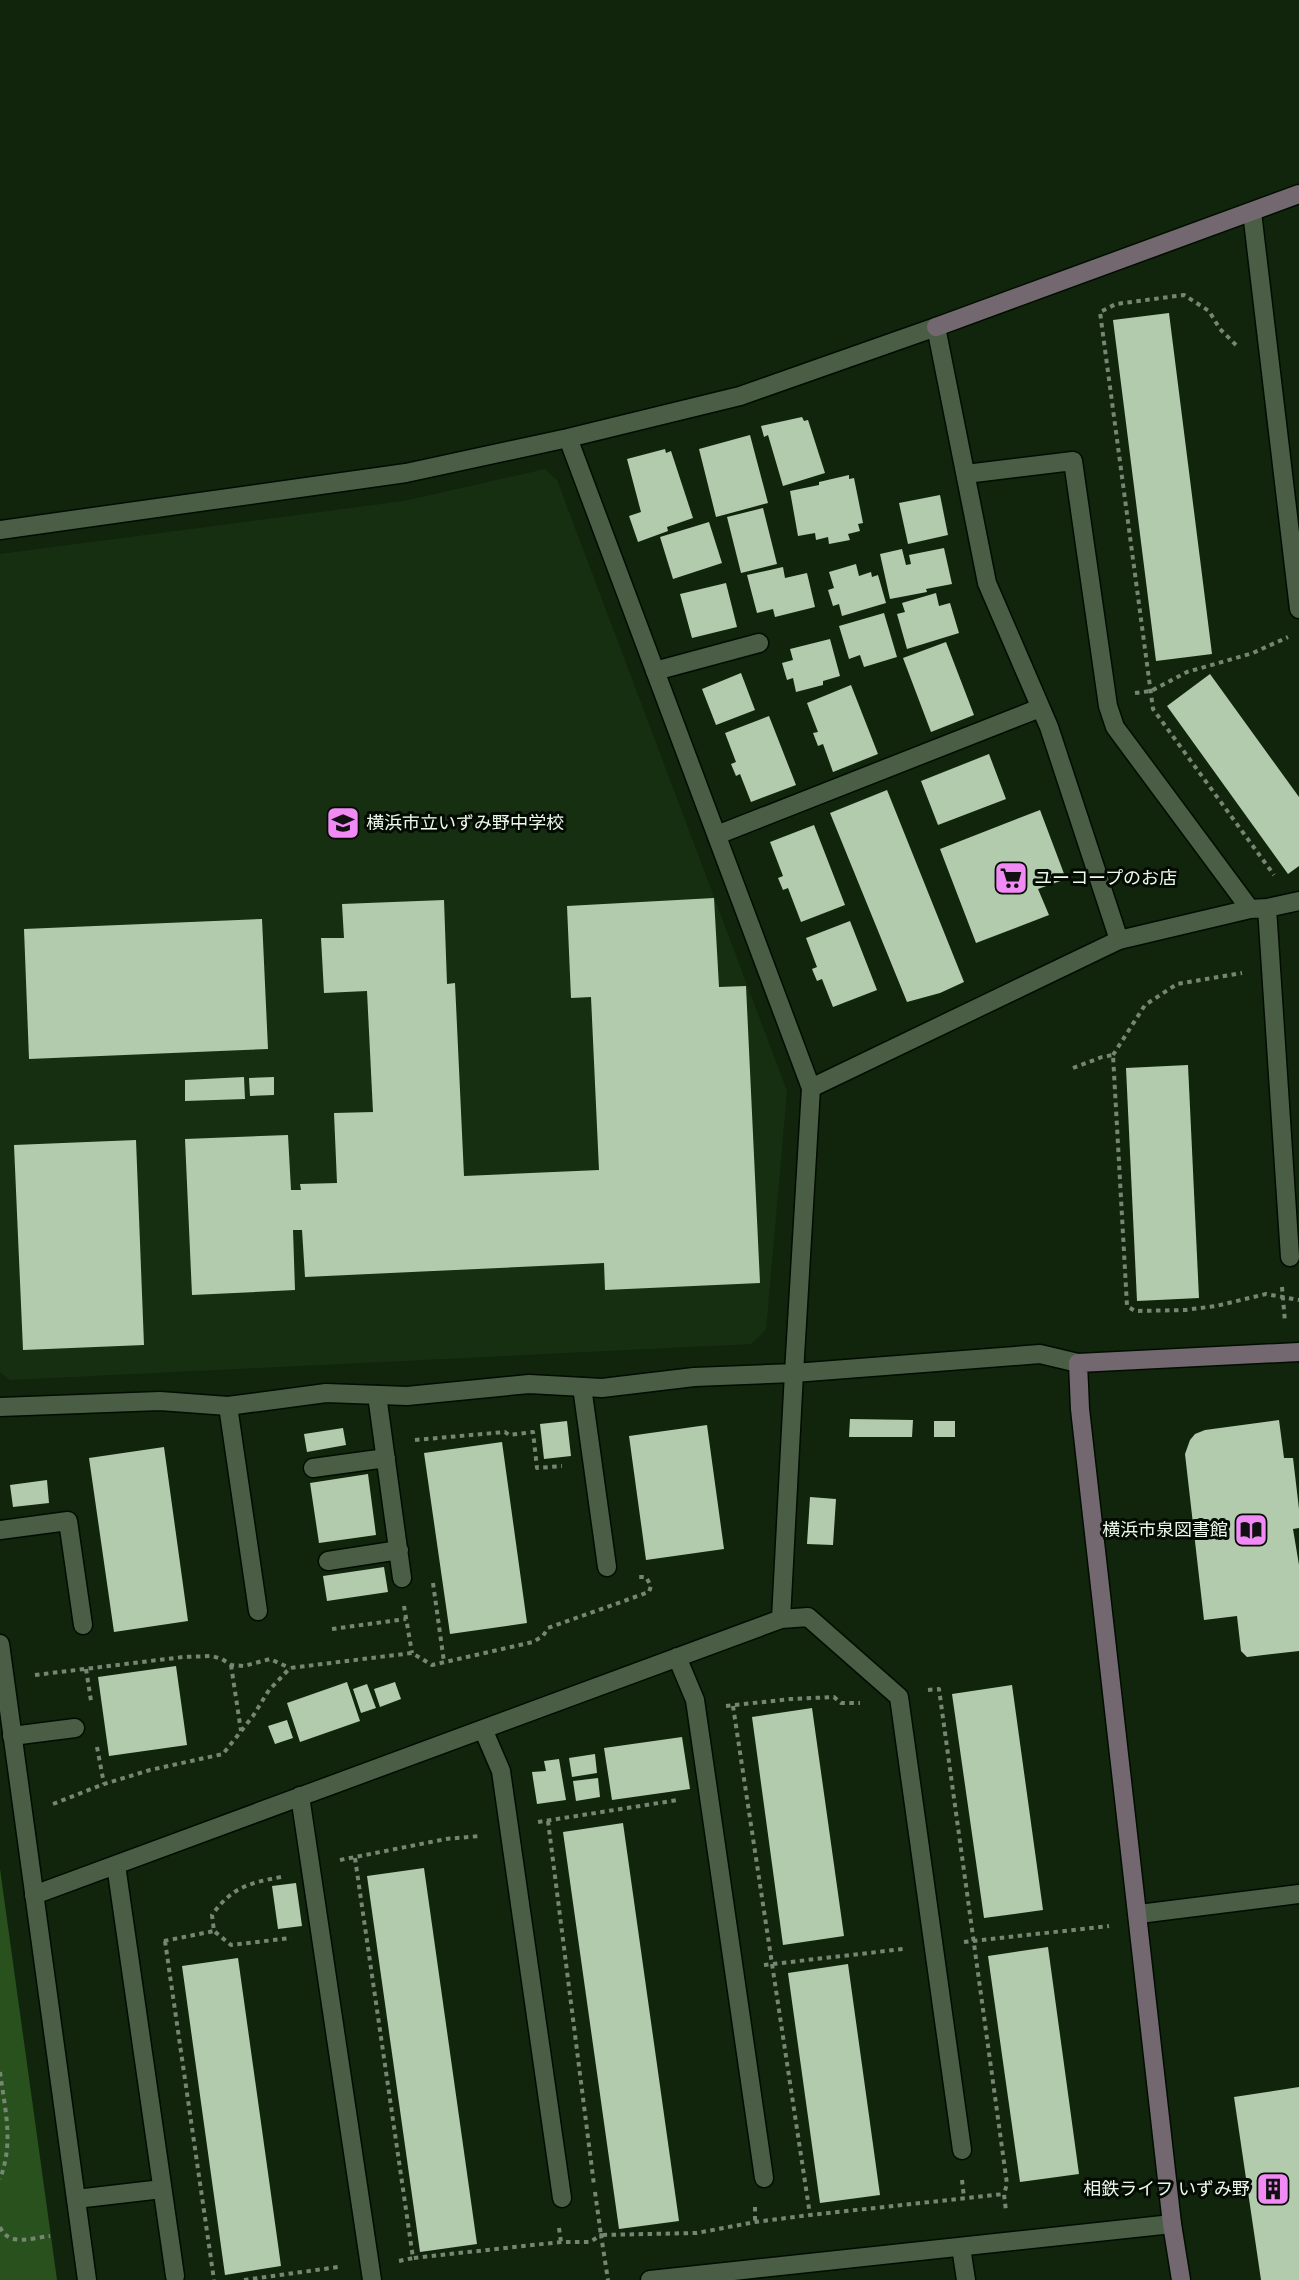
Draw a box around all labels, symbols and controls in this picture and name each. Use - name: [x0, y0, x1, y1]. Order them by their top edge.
- school or university icon: 横浜市立いずみ野中学校: [325, 805, 361, 841]
- place label: 横浜市立いずみ野中学校: [366, 812, 564, 834]
- supermarket icon: ユーコープのお店: [993, 860, 1029, 896]
- place label: ユーコープのお店: [1034, 867, 1177, 889]
- library icon: 横浜市泉図書館: [1233, 1512, 1269, 1548]
- place label: 横浜市泉図書館: [1102, 1519, 1228, 1541]
- building icon: 相鉄ライフ いずみ野: [1255, 2171, 1291, 2207]
- place label: 相鉄ライフ いずみ野: [1083, 2178, 1250, 2200]

